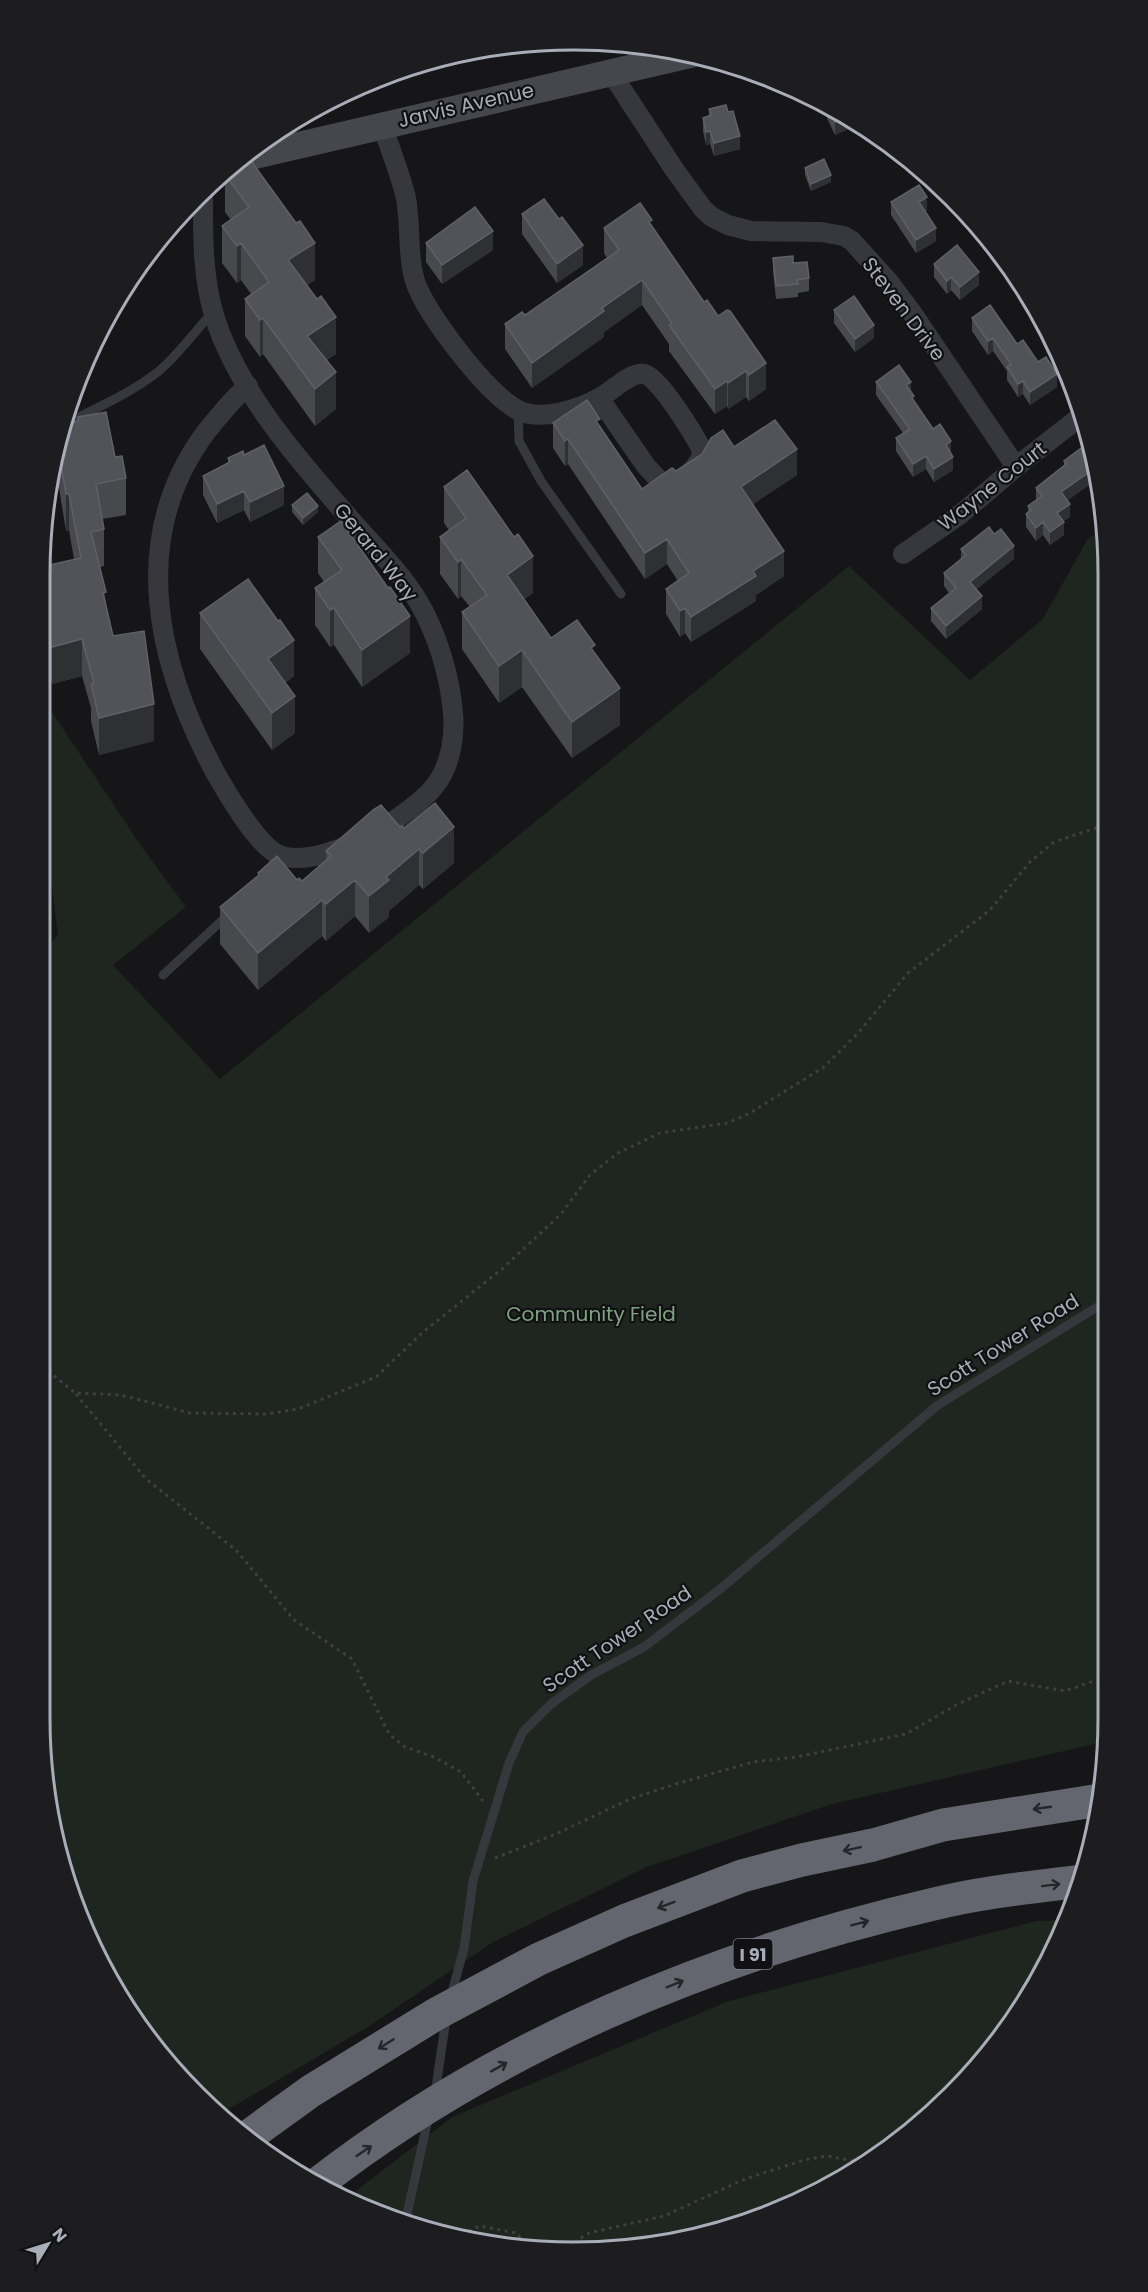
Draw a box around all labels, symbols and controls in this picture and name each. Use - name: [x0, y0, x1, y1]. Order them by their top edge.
- street label: Jarvis Avenue: [395, 76, 537, 134]
- street label: Steven Drive: [856, 251, 952, 367]
- street label: Wayne Court: [932, 435, 1052, 537]
- street label: Gerard Way: [327, 497, 425, 607]
- street label: Scott Tower Road: [922, 1287, 1084, 1403]
- park label: Community Field: [506, 1300, 676, 1328]
- street label: Scott Tower Road: [537, 1579, 697, 1699]
- one-way arrow: [1033, 1802, 1053, 1813]
- one-way arrow: [843, 1844, 862, 1855]
- one-way arrow: [1041, 1879, 1061, 1890]
- one-way arrow: [657, 1901, 675, 1912]
- one-way arrow: [850, 1917, 869, 1928]
- road number: I 91: [734, 1939, 772, 1969]
- one-way arrow: [665, 1978, 684, 1989]
- one-way arrow: [378, 2039, 395, 2051]
- one-way arrow: [490, 2061, 507, 2073]
- one-way arrow: [355, 2144, 372, 2157]
- north arrow: [18, 2214, 78, 2274]
- text: N: [47, 2223, 72, 2247]

